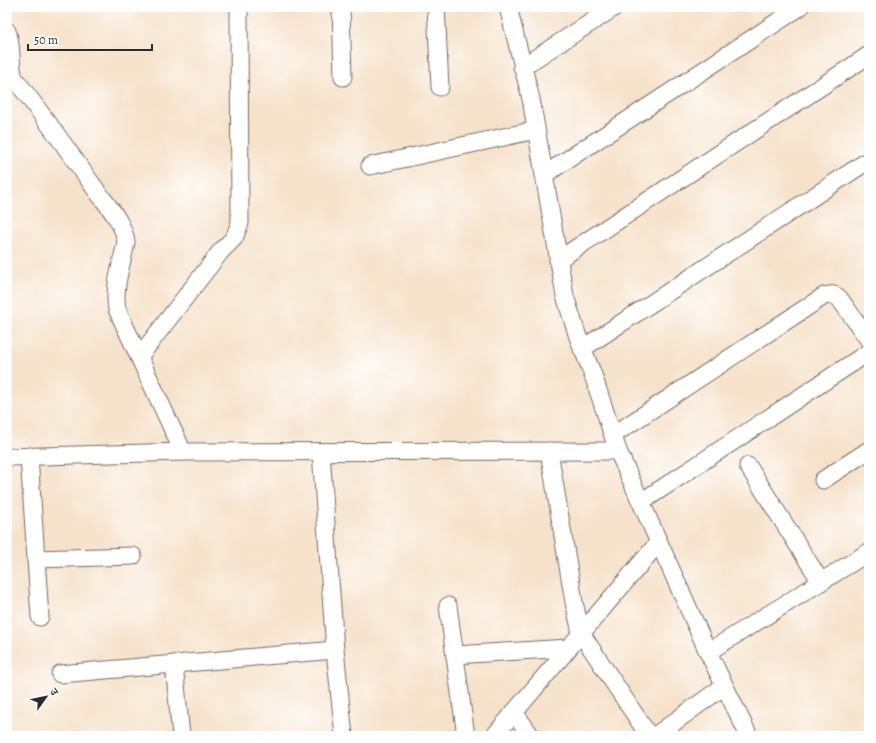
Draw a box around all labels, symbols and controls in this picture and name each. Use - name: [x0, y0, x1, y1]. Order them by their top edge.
- scale bar: [28, 26, 152, 52]
- text: 50 m: [34, 32, 58, 48]
- north arrow: [26, 677, 66, 717]
- text: उ: [46, 685, 63, 699]

